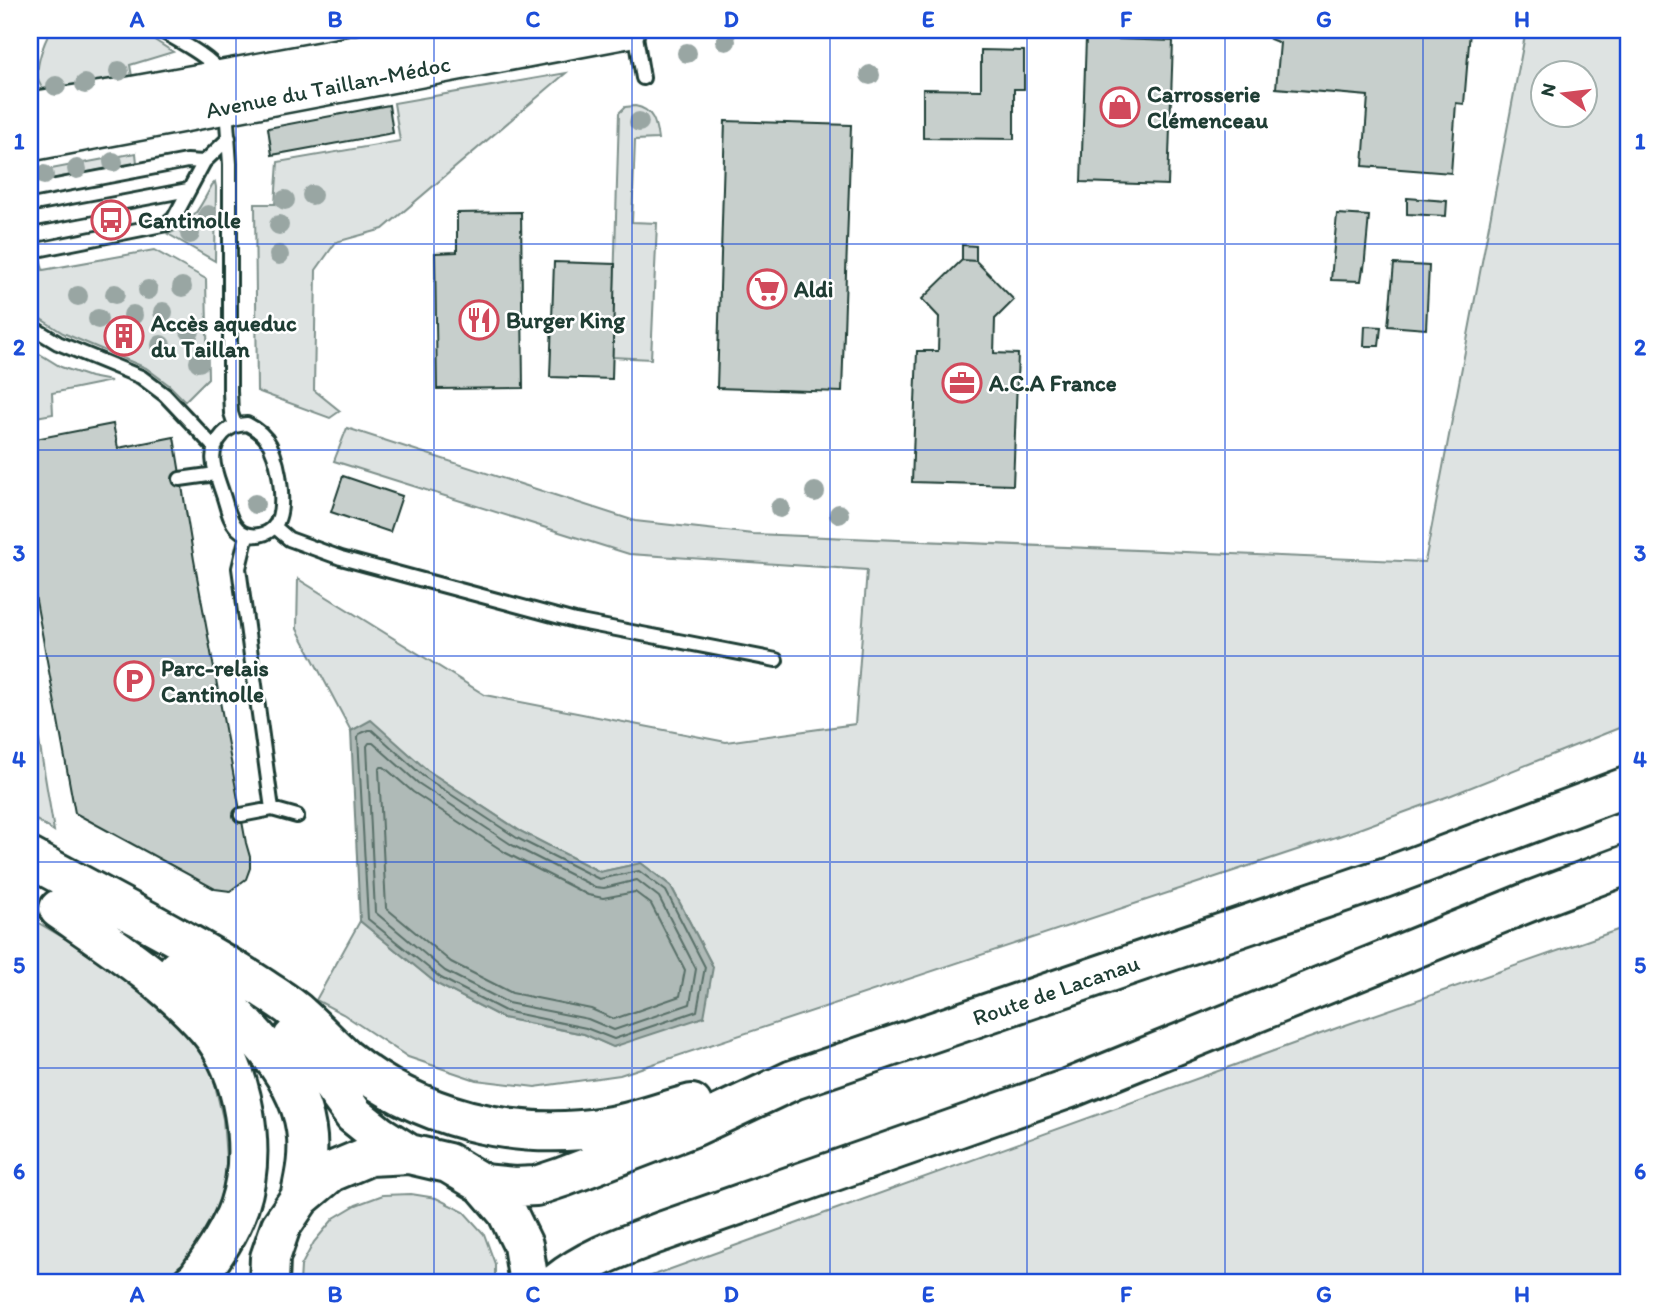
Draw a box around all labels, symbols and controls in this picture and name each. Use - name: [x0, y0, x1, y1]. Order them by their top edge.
- text: A: [129, 5, 145, 33]
- text: B: [328, 5, 343, 33]
- text: C: [526, 5, 541, 33]
- text: D: [723, 5, 739, 33]
- text: E: [922, 5, 935, 33]
- text: F: [1120, 5, 1133, 33]
- text: G: [1316, 5, 1332, 33]
- text: H: [1514, 5, 1530, 33]
- street label: Avenue du Taillan-Médoc: [203, 50, 453, 124]
- north arrow: [1530, 60, 1600, 130]
- place label: Carrosserie Clémenceau: [1147, 80, 1268, 134]
- text: N: [1535, 81, 1561, 99]
- shop icon: Carrosserie Clémenceau: [1099, 86, 1141, 128]
- text: 1: [14, 127, 25, 155]
- text: 1: [1635, 127, 1646, 155]
- bus stop icon: Cantinolle: [90, 199, 132, 241]
- place label: Cantinolle: [138, 206, 241, 234]
- supermarket icon: Aldi: [746, 268, 788, 310]
- place label: Aldi: [793, 275, 833, 303]
- restaurant icon: Burger King: [458, 299, 500, 341]
- place label: Burger King: [506, 306, 626, 334]
- place label: Accès aqueduc du Taillan: [150, 309, 297, 363]
- building icon: Accès aqueduc du Taillan: [103, 315, 145, 357]
- text: 2: [13, 333, 26, 361]
- text: 2: [1634, 333, 1647, 361]
- office icon: A.C.A France: [941, 362, 983, 404]
- place label: A.C.A France: [988, 369, 1117, 397]
- text: 3: [13, 539, 26, 567]
- text: 3: [1634, 539, 1647, 567]
- place label: Parc-relais Cantinolle: [161, 654, 269, 708]
- parking icon: Parc-relais Cantinolle: [113, 660, 155, 702]
- text: 4: [12, 745, 26, 773]
- text: 4: [1633, 745, 1647, 773]
- street label: Route de Lacanau: [969, 948, 1144, 1032]
- text: 5: [13, 951, 25, 979]
- text: 5: [1634, 951, 1646, 979]
- text: 6: [13, 1157, 25, 1185]
- text: 6: [1634, 1157, 1646, 1185]
- text: A: [129, 1280, 145, 1308]
- text: B: [328, 1280, 343, 1308]
- text: C: [526, 1280, 541, 1308]
- text: D: [723, 1280, 739, 1308]
- text: E: [922, 1280, 935, 1308]
- text: F: [1120, 1280, 1133, 1308]
- text: G: [1316, 1280, 1332, 1308]
- text: H: [1514, 1280, 1530, 1308]

